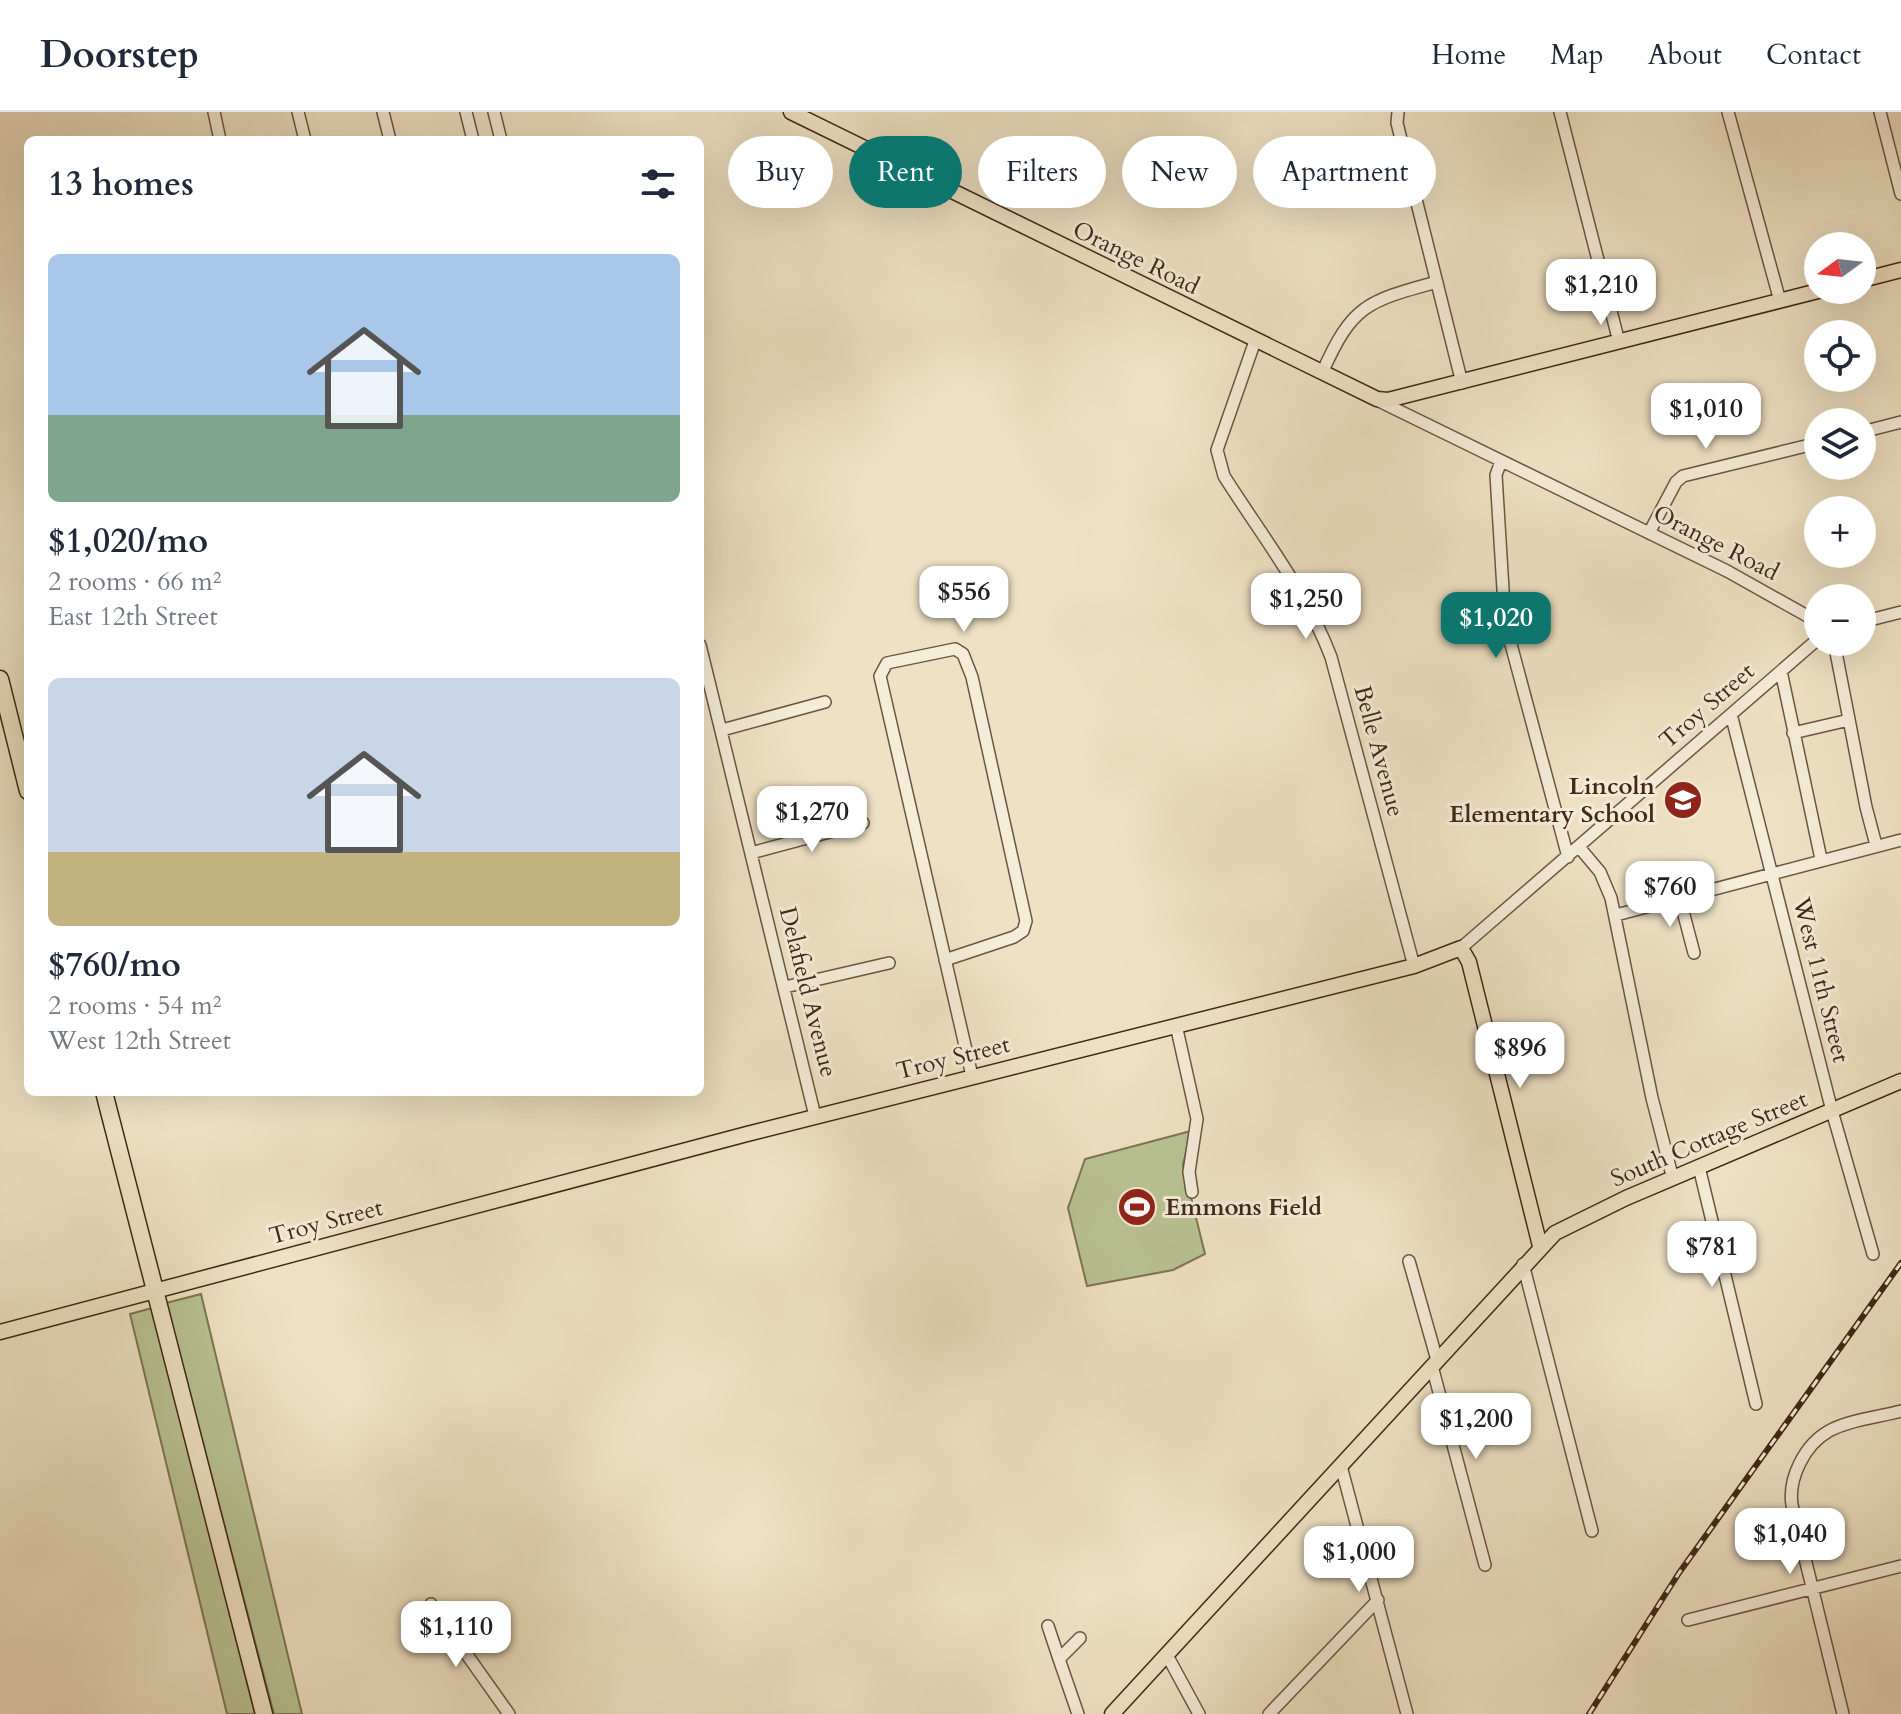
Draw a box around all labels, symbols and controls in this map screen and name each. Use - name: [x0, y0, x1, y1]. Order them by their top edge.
- text: Doorstep: [40, 29, 199, 81]
- text: Home: [1431, 36, 1506, 74]
- text: Map: [1550, 36, 1604, 74]
- text: About: [1648, 36, 1722, 74]
- text: Contact: [1766, 36, 1861, 74]
- chip: Buy: [728, 136, 833, 208]
- chip: Rent: [849, 136, 962, 208]
- chip: Filters: [978, 136, 1106, 208]
- chip: New: [1122, 136, 1237, 208]
- chip: Apartment: [1253, 136, 1436, 208]
- text: 13 homes: [48, 161, 194, 207]
- icon: filters: [636, 162, 680, 206]
- street label: Orange Road: [1067, 213, 1205, 303]
- north arrow: [1804, 232, 1876, 304]
- map controls: [1804, 232, 1876, 656]
- pin: $1,210: [1536, 259, 1666, 327]
- text: $1,210: [1564, 267, 1638, 302]
- icon: home: [292, 306, 436, 450]
- button: locate: [1804, 320, 1876, 392]
- pin: $1,010: [1641, 383, 1771, 451]
- text: $1,010: [1669, 391, 1743, 426]
- button: layers: [1804, 408, 1876, 480]
- button: +: [1804, 496, 1876, 568]
- street label: Orange Road: [1647, 497, 1785, 589]
- text: $1,020/mo: [48, 518, 208, 564]
- text: 2 rooms · 66 m²: [48, 564, 221, 599]
- pin: $556: [917, 566, 1011, 634]
- pin: $1,250: [1241, 573, 1371, 641]
- text: $556: [937, 574, 991, 609]
- text: $1,250: [1269, 581, 1343, 616]
- button: −: [1804, 584, 1876, 656]
- pin: $1,020: [1431, 592, 1561, 660]
- text: East 12th Street: [48, 599, 218, 634]
- text: $1,020: [1459, 600, 1533, 635]
- street label: Troy Street: [1652, 655, 1762, 757]
- street label: Belle Avenue: [1346, 682, 1412, 820]
- icon: home: [292, 730, 436, 874]
- place label: Lincoln Elementary School: [1449, 770, 1656, 831]
- school or university icon: Lincoln Elementary School: [1662, 779, 1704, 821]
- pin: $1,270: [747, 786, 877, 854]
- text: $1,270: [775, 794, 849, 829]
- pin: $760: [1623, 861, 1717, 929]
- text: $760: [1643, 869, 1697, 904]
- street label: West 11th Street: [1784, 893, 1858, 1066]
- street label: Delafield Avenue: [771, 903, 845, 1081]
- text: $760/mo: [48, 942, 181, 988]
- text: 2 rooms · 54 m²: [48, 988, 221, 1023]
- pin: $896: [1473, 1022, 1567, 1090]
- text: West 12th Street: [48, 1023, 231, 1058]
- street label: Troy Street: [893, 1028, 1014, 1088]
- text: $896: [1493, 1030, 1547, 1065]
- street label: South Cottage Street: [1606, 1082, 1813, 1195]
- sports icon: Emmons Field: [1116, 1186, 1158, 1228]
- street label: Troy Street: [266, 1191, 387, 1253]
- place label: Emmons Field: [1165, 1191, 1322, 1224]
- pin: $781: [1665, 1221, 1759, 1289]
- text: $781: [1685, 1229, 1739, 1264]
- pin: $1,200: [1411, 1393, 1541, 1461]
- text: $1,200: [1439, 1401, 1513, 1436]
- pin: $1,040: [1725, 1508, 1855, 1576]
- text: $1,040: [1753, 1516, 1827, 1551]
- pin: $1,000: [1294, 1526, 1424, 1594]
- text: $1,000: [1322, 1534, 1396, 1569]
- pin: $1,110: [391, 1601, 521, 1669]
- text: $1,110: [419, 1609, 493, 1644]

